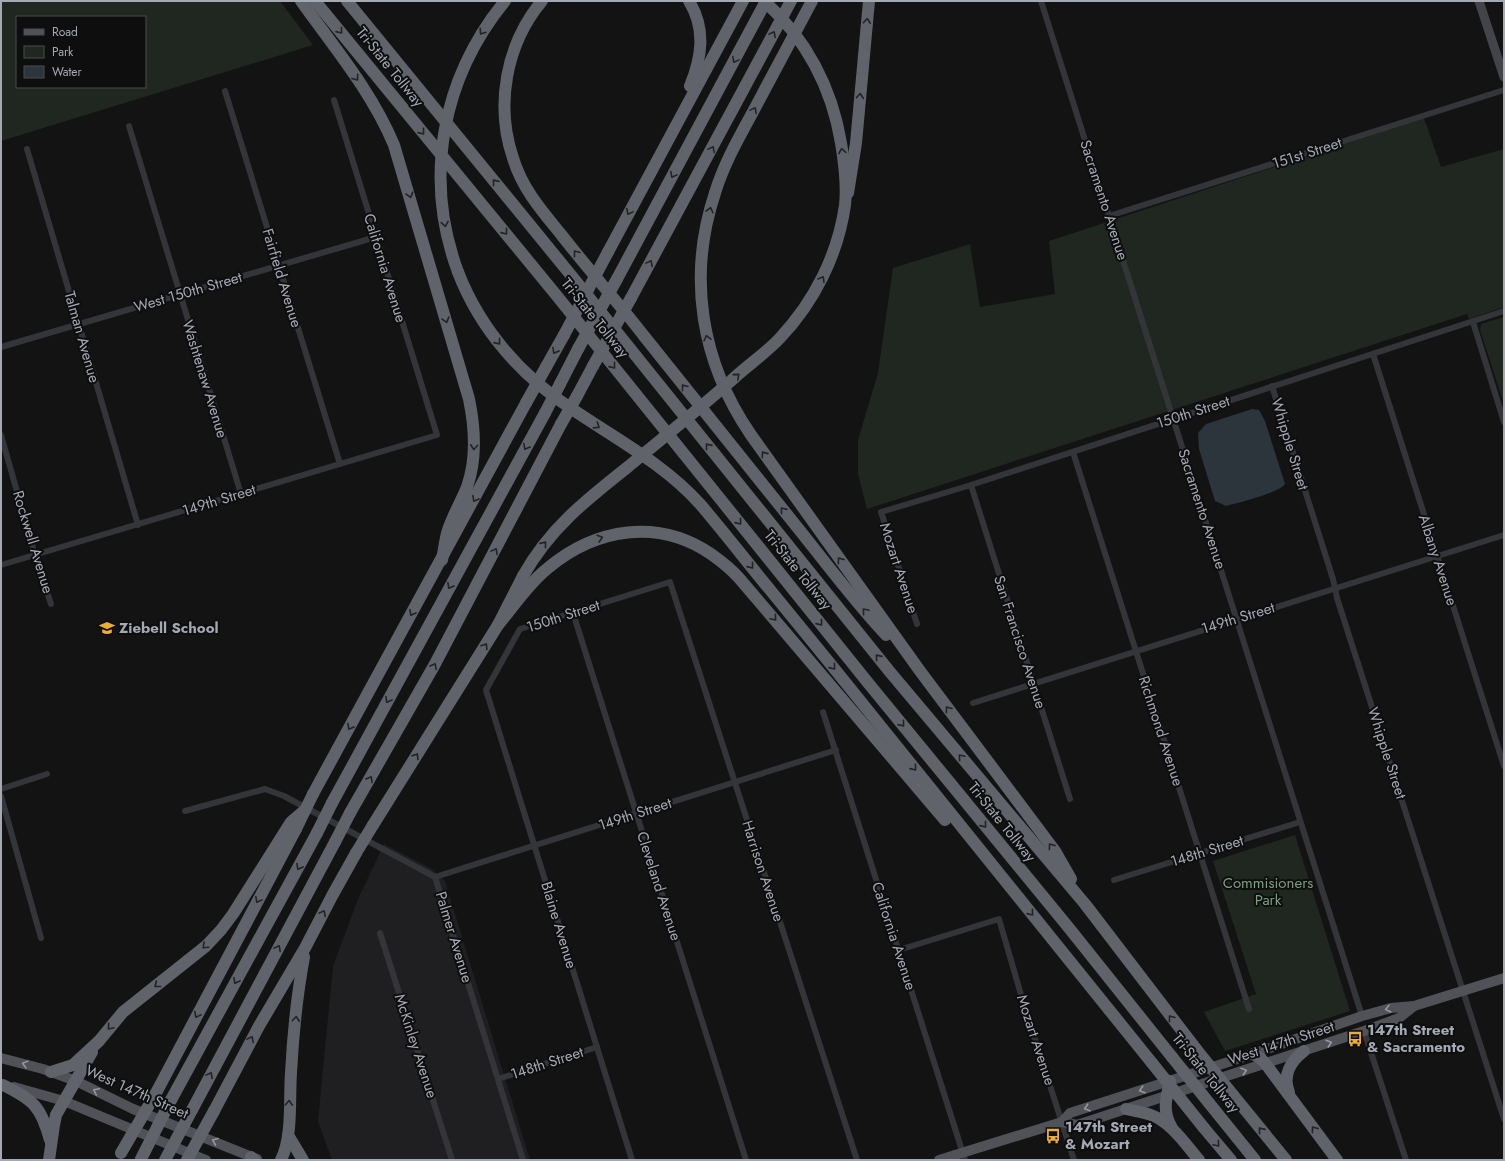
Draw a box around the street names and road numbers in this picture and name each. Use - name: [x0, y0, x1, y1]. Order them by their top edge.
- street label: Tri-State Tollway: [351, 22, 429, 112]
- street label: 151st Street: [1269, 131, 1345, 175]
- street label: Sacramento Avenue: [1074, 137, 1134, 263]
- street label: California Avenue: [358, 211, 412, 325]
- street label: Fairfield Avenue: [257, 226, 308, 330]
- street label: West 150th Street: [131, 266, 245, 318]
- street label: Tri-State Tollway: [556, 273, 634, 363]
- street label: Talman Avenue: [58, 289, 106, 386]
- street label: Washtenaw Avenue: [177, 317, 233, 441]
- street label: 150th Street: [1153, 390, 1233, 434]
- street label: Whipple Street: [1266, 395, 1315, 493]
- street label: Sacramento Avenue: [1172, 446, 1232, 572]
- street label: 149th Street: [179, 478, 259, 522]
- street label: Rockwell Avenue: [7, 488, 59, 596]
- street label: Albany Avenue: [1413, 512, 1463, 609]
- street label: Mozart Avenue: [874, 520, 924, 616]
- street label: Tri-State Tollway: [759, 525, 837, 615]
- street label: San Francisco Avenue: [988, 573, 1052, 712]
- street label: 150th Street: [523, 594, 603, 638]
- street label: 149th Street: [1198, 596, 1278, 640]
- street label: Richmond Avenue: [1133, 673, 1189, 789]
- street label: Whipple Street: [1362, 704, 1412, 802]
- street label: Tri-State Tollway: [963, 777, 1041, 867]
- street label: 149th Street: [596, 792, 675, 836]
- street label: Harrison Avenue: [736, 817, 790, 925]
- street label: Cleveland Avenue: [631, 829, 687, 944]
- street label: 148th Street: [1168, 829, 1247, 873]
- street label: Blaine Avenue: [535, 879, 583, 971]
- street label: California Avenue: [866, 879, 922, 993]
- street label: Palmer Avenue: [430, 889, 478, 986]
- street label: McKinley Avenue: [389, 991, 443, 1101]
- street label: Mozart Avenue: [1011, 992, 1061, 1088]
- street label: West 147th Street: [1225, 1015, 1337, 1071]
- street label: Tri-State Tollway: [1167, 1028, 1245, 1118]
- street label: 148th Street: [508, 1041, 587, 1085]
- street label: West 147th Street: [82, 1059, 192, 1125]

